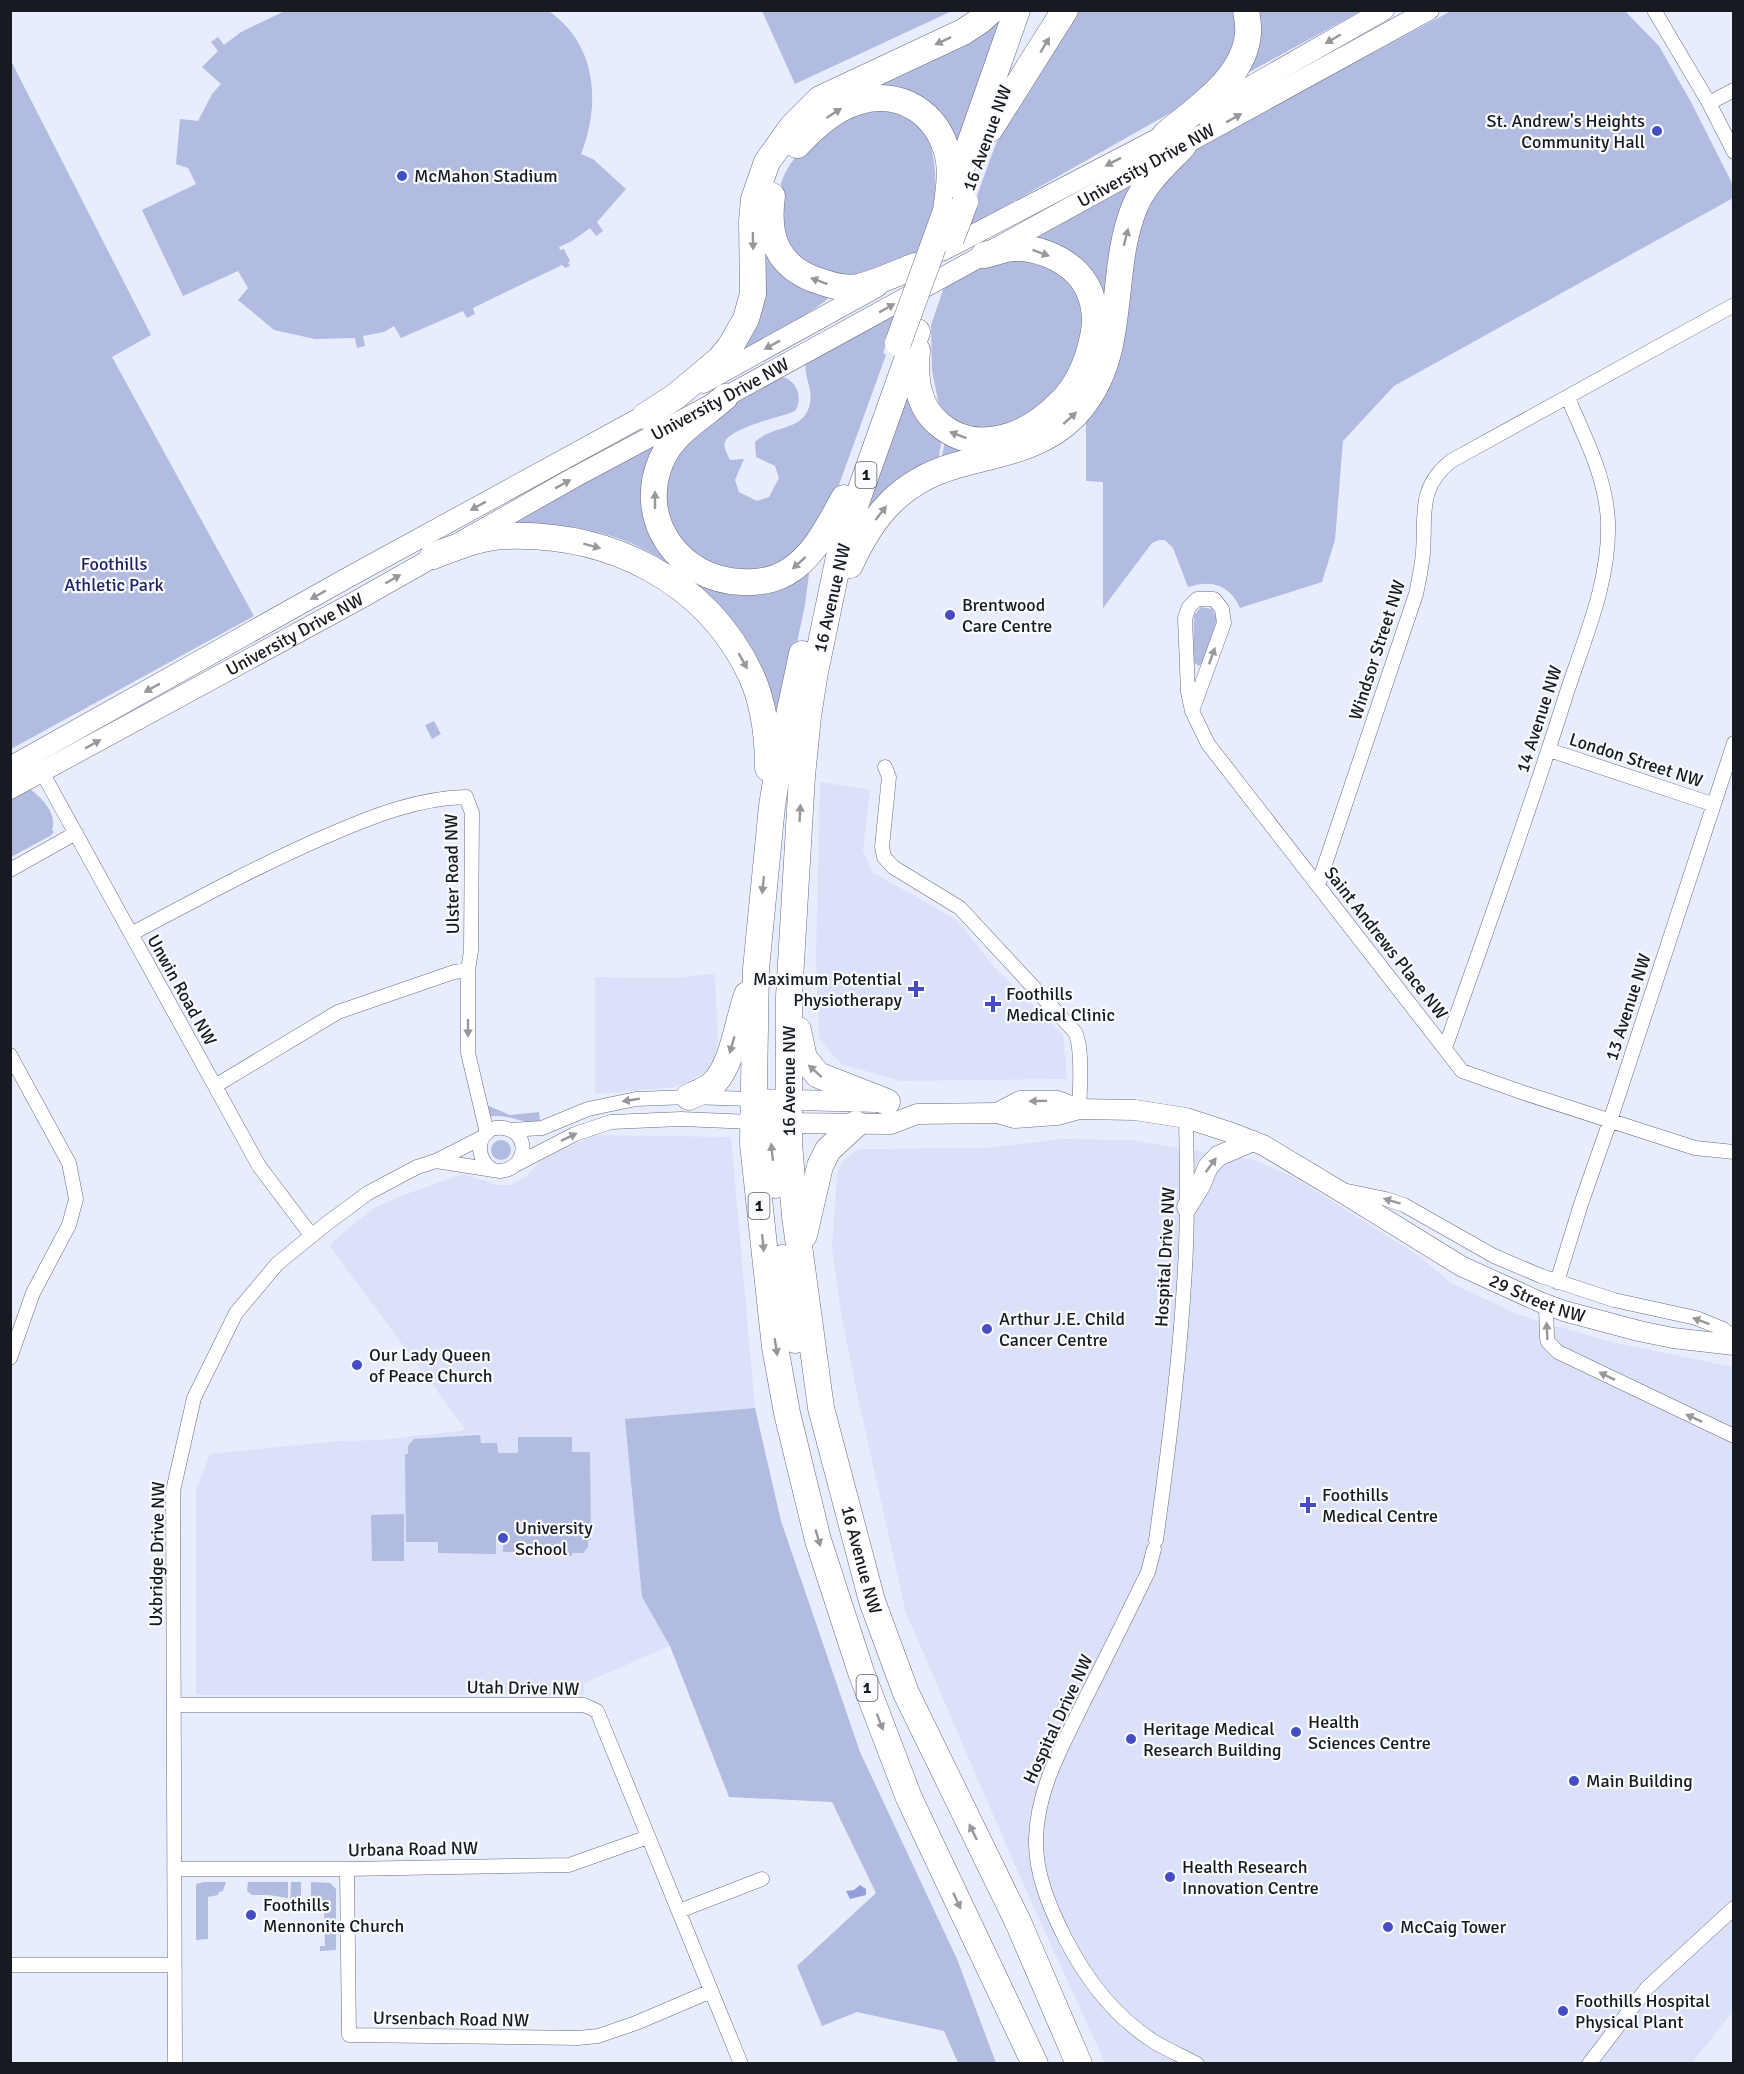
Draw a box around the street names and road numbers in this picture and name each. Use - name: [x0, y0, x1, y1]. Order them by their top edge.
- street label: 16 Avenue NW: [958, 82, 1016, 194]
- street label: University Drive NW: [1074, 119, 1219, 212]
- street label: University Drive NW: [647, 353, 793, 445]
- road number: 1: [856, 462, 876, 488]
- street label: 16 Avenue NW: [809, 541, 855, 655]
- street label: Windsor Street NW: [1344, 577, 1410, 723]
- street label: University Drive NW: [222, 588, 367, 681]
- street label: 14 Avenue NW: [1511, 663, 1567, 775]
- street label: London Street NW: [1566, 728, 1706, 792]
- street label: Ulster Road NW: [440, 813, 464, 935]
- street label: Saint Andrews Place NW: [1320, 862, 1452, 1024]
- street label: Unwin Road NW: [142, 931, 222, 1049]
- street label: 13 Avenue NW: [1600, 951, 1656, 1063]
- street label: 16 Avenue NW: [778, 1025, 800, 1137]
- street label: Hospital Drive NW: [1150, 1186, 1180, 1328]
- road number: 1: [748, 1193, 770, 1219]
- street label: 29 Street NW: [1486, 1269, 1588, 1327]
- street label: Uxbridge Drive NW: [145, 1481, 169, 1627]
- street label: 16 Avenue NW: [836, 1503, 887, 1617]
- street label: Hospital Drive NW: [1018, 1651, 1098, 1787]
- road number: 1: [856, 1675, 878, 1701]
- street label: Utah Drive NW: [466, 1676, 580, 1700]
- street label: Urbana Road NW: [348, 1837, 478, 1861]
- street label: Ursenbach Road NW: [373, 2007, 529, 2031]

